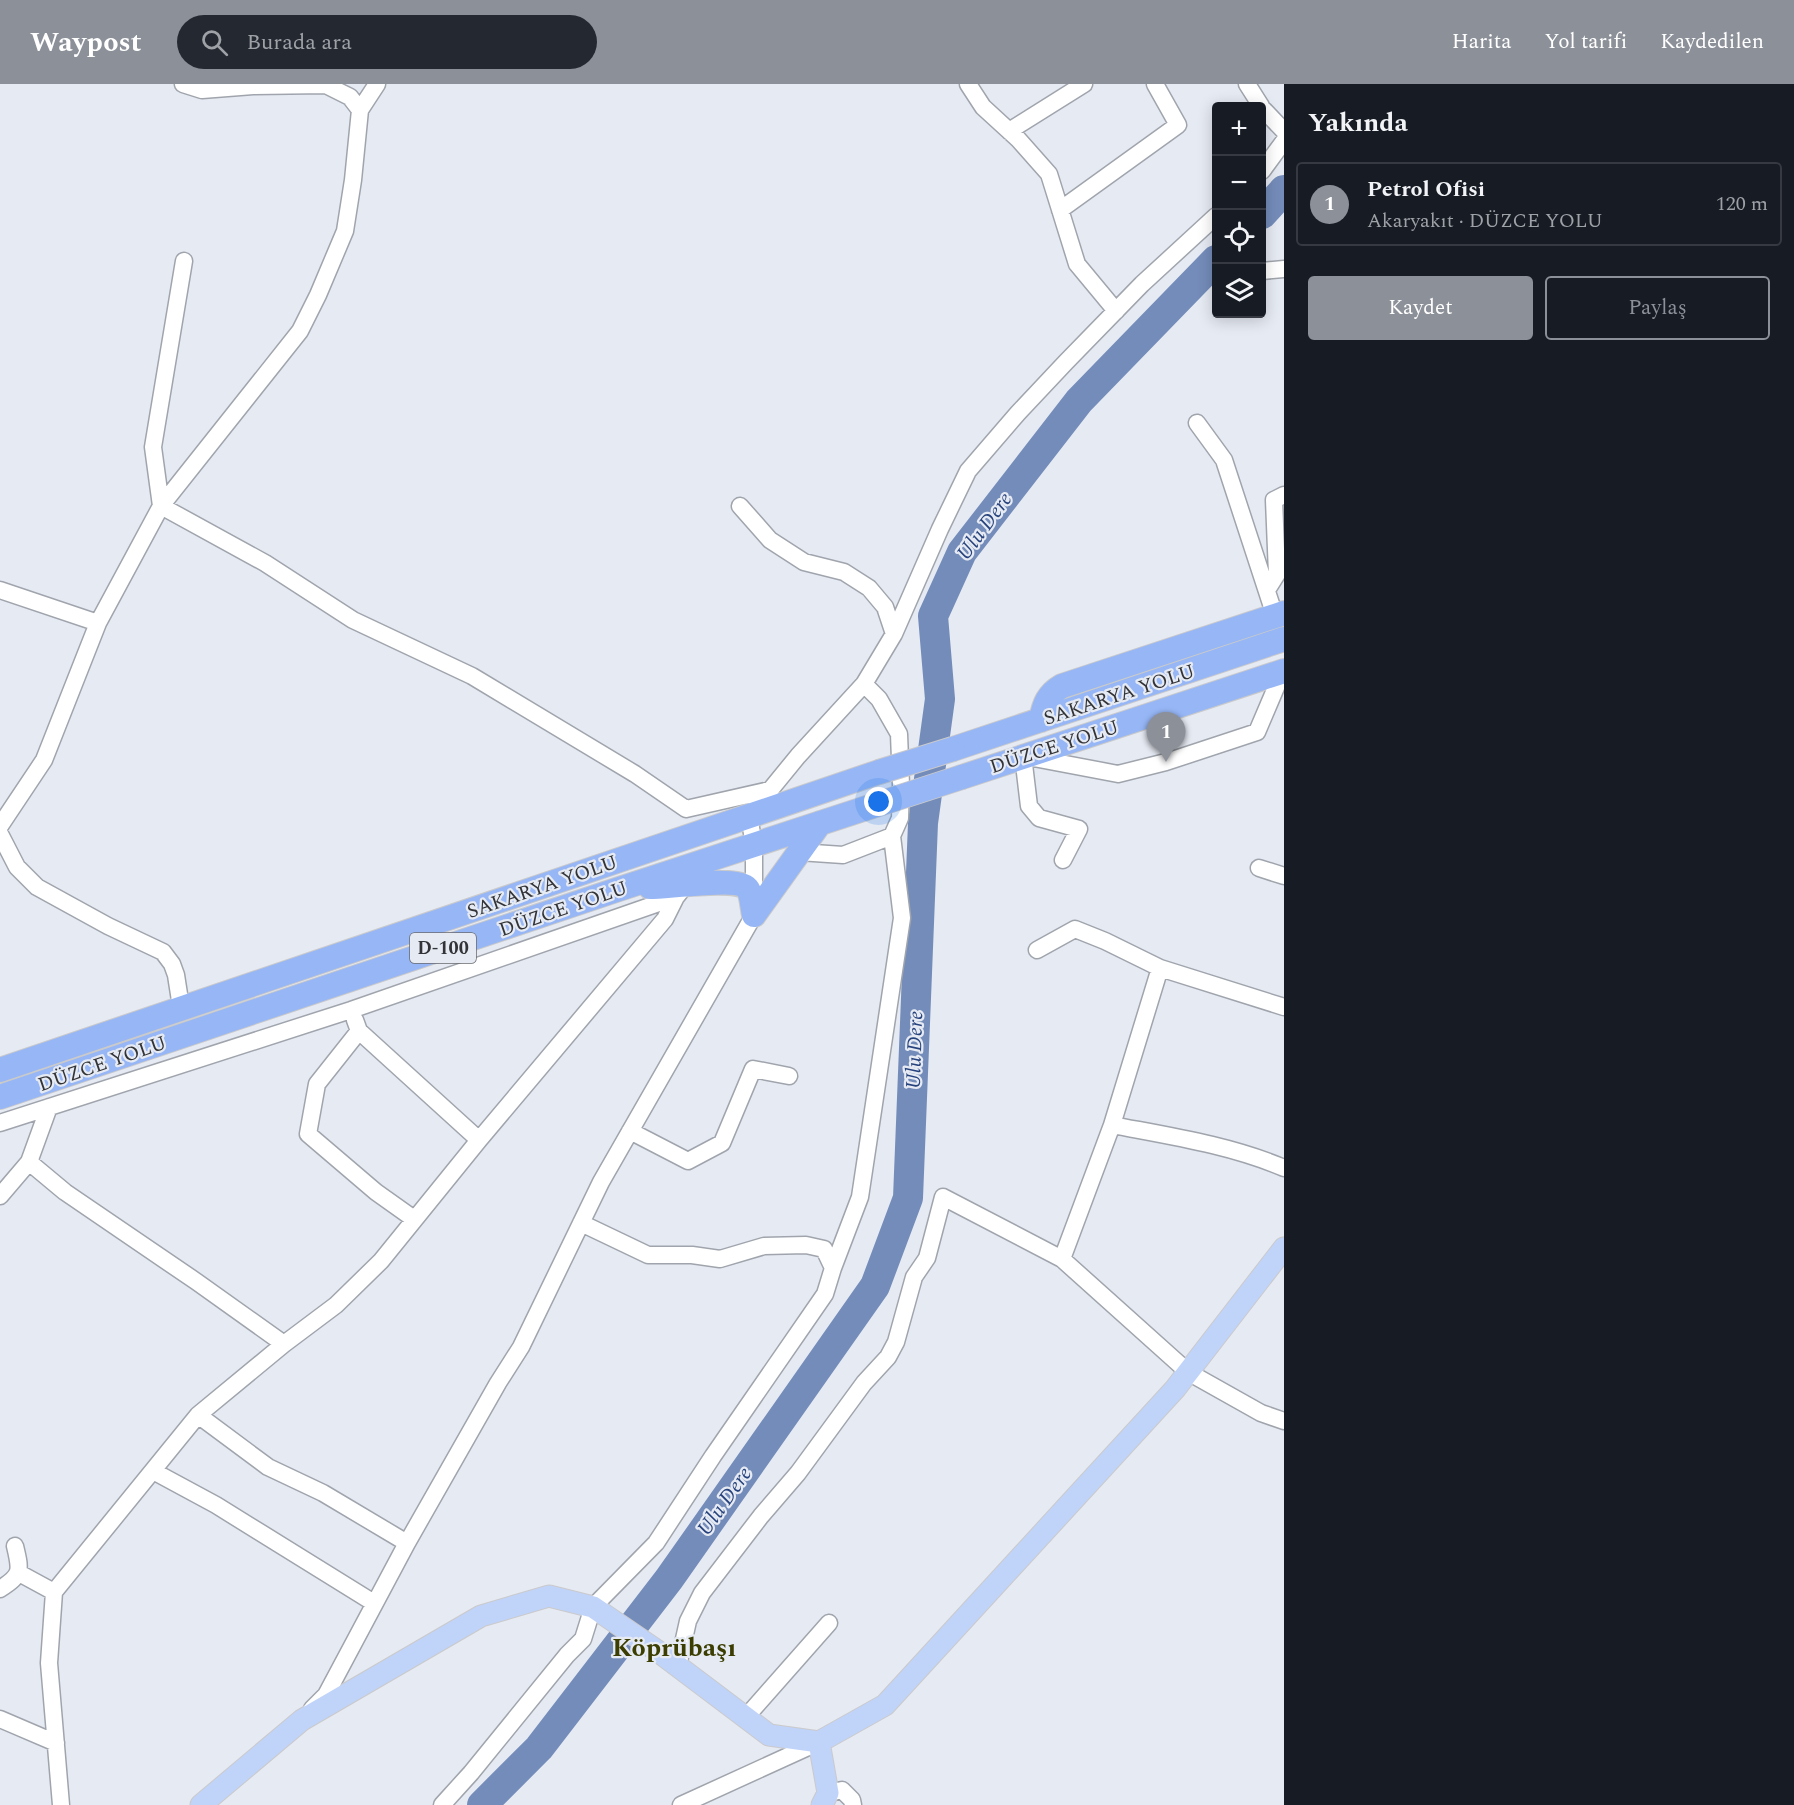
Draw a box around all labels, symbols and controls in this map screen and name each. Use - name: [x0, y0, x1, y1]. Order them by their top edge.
- search box: [177, 15, 597, 69]
- text: Waypost: [30, 21, 141, 64]
- icon: search: [198, 26, 231, 59]
- text: Burada ara: [246, 26, 352, 59]
- text: Harita: [1452, 26, 1512, 58]
- text: Yol tarifi: [1545, 26, 1627, 58]
- text: Kaydedilen: [1660, 26, 1764, 58]
- map controls: [1212, 102, 1266, 318]
- button: +: [1212, 102, 1266, 156]
- text: Yakında: [1308, 103, 1408, 143]
- button: −: [1212, 156, 1266, 210]
- text: Petrol Ofisi: [1367, 173, 1485, 206]
- text: 1: [1324, 189, 1335, 219]
- text: 120 m: [1716, 189, 1768, 219]
- text: Akaryakıt · DÜZCE YOLU: [1367, 206, 1603, 236]
- button: locate: [1212, 210, 1266, 264]
- button: layers: [1212, 264, 1266, 318]
- button: Kaydet: [1308, 276, 1533, 340]
- button: Paylaş: [1545, 276, 1770, 340]
- water label: Ulu Dere: [949, 485, 1021, 568]
- street label: SAKARYA YOLU: [1040, 656, 1199, 734]
- street label: DÜZCE YOLU: [986, 712, 1123, 782]
- pin: 1: [1146, 712, 1186, 762]
- your location: [864, 787, 893, 816]
- street label: SAKARYA YOLU: [463, 847, 622, 927]
- street label: DÜZCE YOLU: [495, 873, 632, 945]
- road number: D-100: [410, 933, 476, 963]
- water label: Ulu Dere: [898, 1010, 932, 1090]
- street label: DÜZCE YOLU: [34, 1028, 171, 1100]
- water label: Ulu Dere: [689, 1460, 760, 1543]
- district label: Köprübaşı: [612, 1628, 736, 1668]

